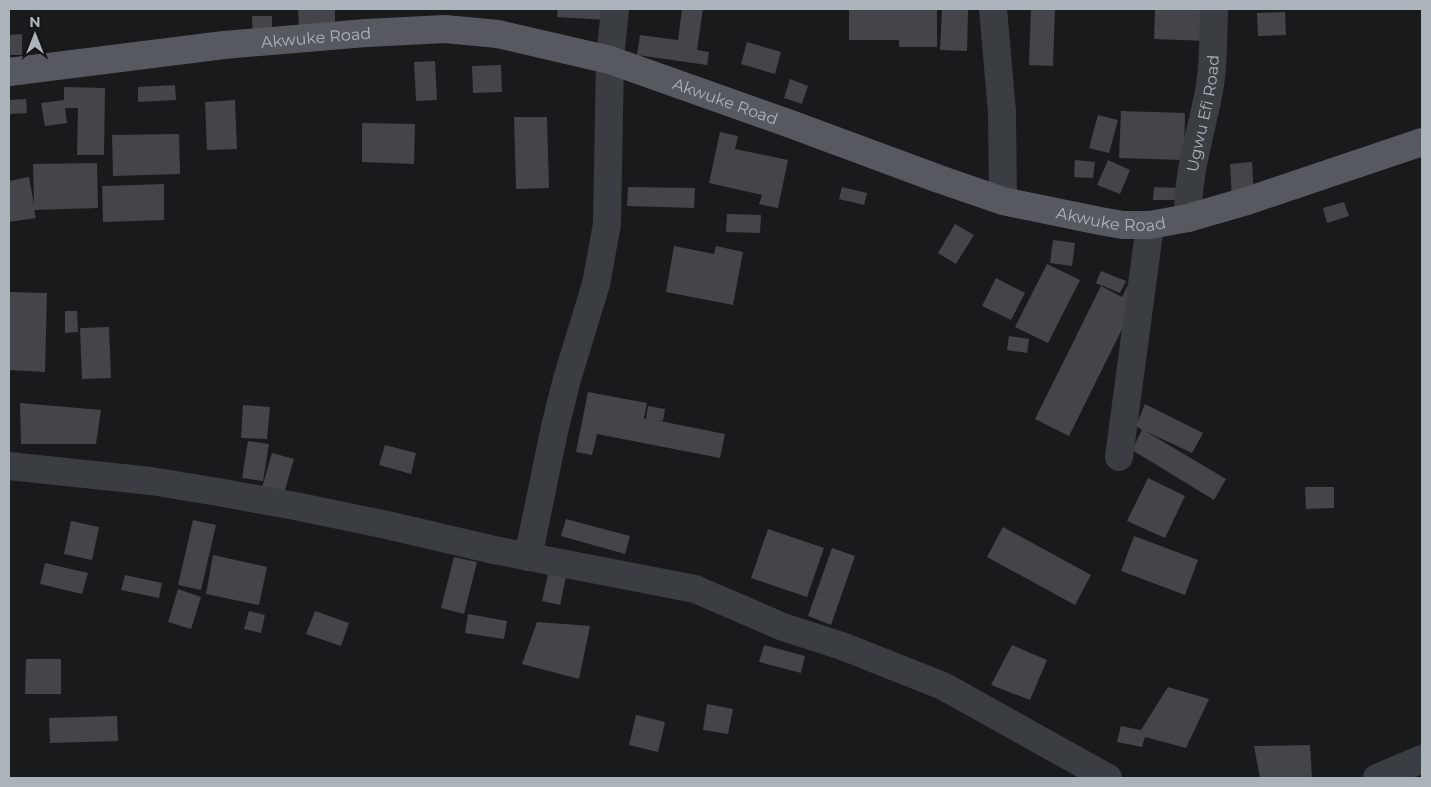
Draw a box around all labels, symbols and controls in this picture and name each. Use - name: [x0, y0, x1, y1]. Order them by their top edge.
- north arrow: [10, 10, 60, 60]
- text: N: [29, 13, 41, 31]
- street label: Akwuke Road: [260, 23, 372, 51]
- street label: Ugwu Efi Road: [1182, 54, 1222, 173]
- street label: Akwuke Road: [670, 74, 781, 128]
- street label: Akwuke Road: [1055, 203, 1167, 235]

